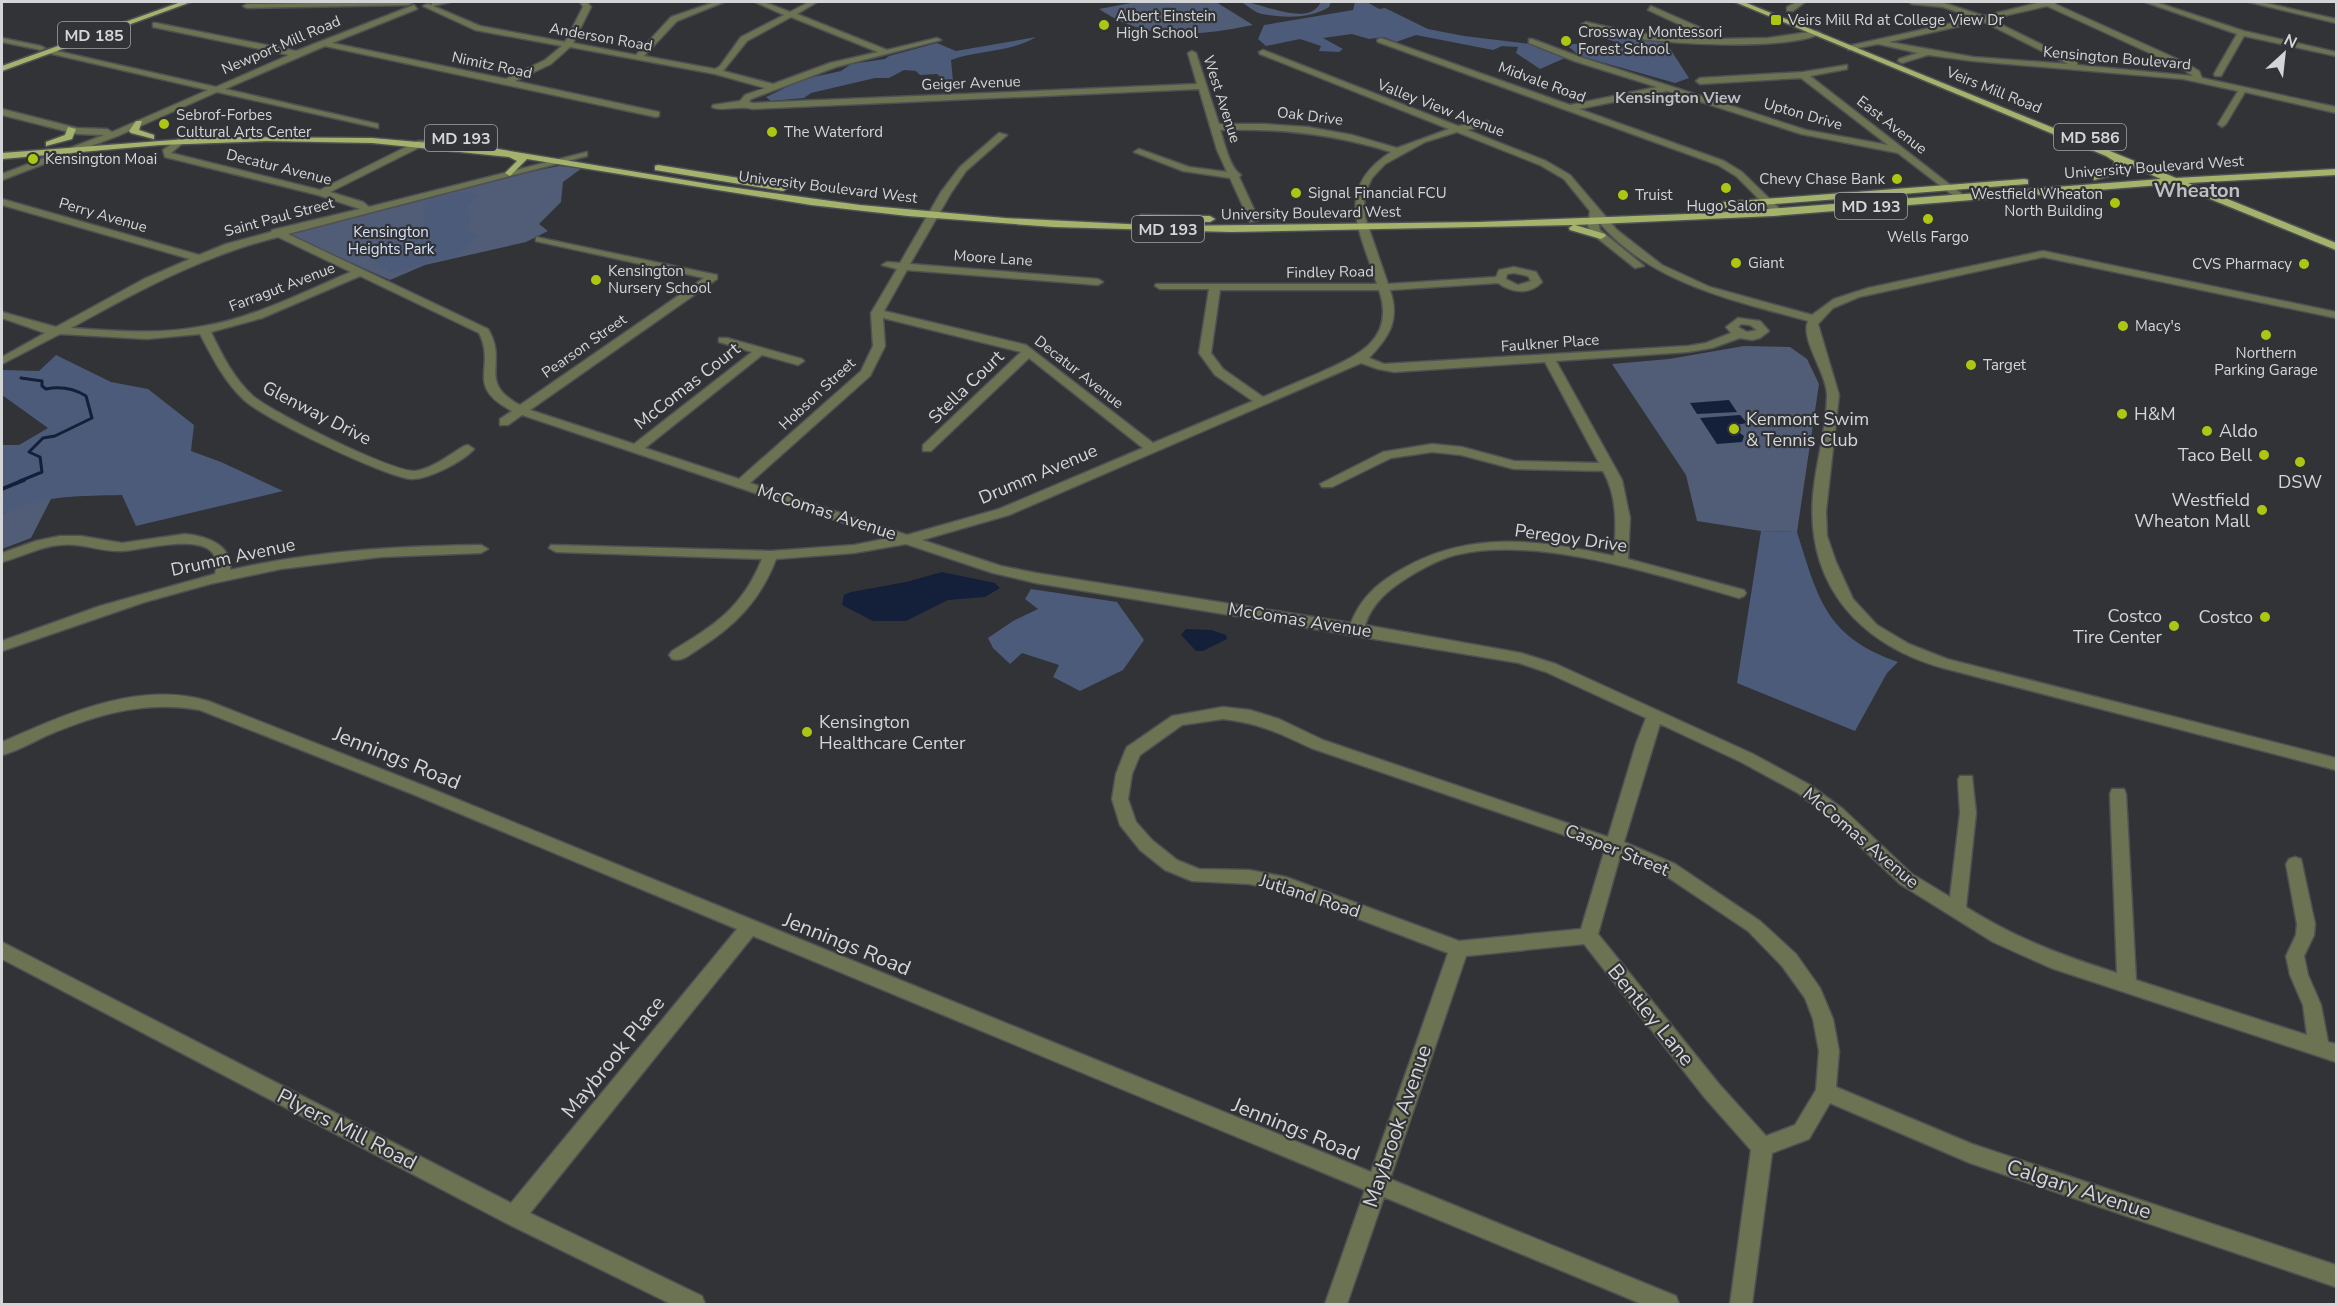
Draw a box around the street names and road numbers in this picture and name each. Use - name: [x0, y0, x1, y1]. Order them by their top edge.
- street label: Newport Mill Road: [218, 11, 344, 79]
- street label: Anderson Road: [548, 18, 654, 56]
- road number: MD 185: [58, 22, 130, 48]
- street label: Kensington Boulevard: [2042, 42, 2192, 74]
- street label: Nimitz Road: [450, 47, 534, 83]
- street label: West Avenue: [1198, 53, 1246, 145]
- street label: Midvale Road: [1496, 57, 1588, 107]
- street label: Veirs Mill Road: [1942, 61, 2045, 118]
- street label: Geiger Avenue: [921, 71, 1021, 95]
- street label: Valley View Avenue: [1374, 74, 1508, 142]
- street label: East Avenue: [1853, 91, 1931, 159]
- street label: Upton Drive: [1761, 93, 1845, 135]
- street label: Oak Drive: [1276, 102, 1344, 130]
- road number: MD 586: [2054, 124, 2126, 150]
- road number: MD 193: [425, 125, 497, 151]
- street label: Decatur Avenue: [224, 144, 334, 190]
- street label: University Boulevard West: [2064, 151, 2245, 183]
- street label: University Boulevard West: [737, 166, 919, 208]
- street label: Perry Avenue: [57, 193, 149, 237]
- street label: Saint Paul Street: [222, 193, 337, 241]
- road number: MD 193: [1835, 193, 1907, 219]
- street label: University Boulevard West: [1221, 201, 1402, 225]
- road number: MD 193: [1132, 216, 1204, 242]
- street label: Moore Lane: [953, 245, 1033, 271]
- street label: Farragut Avenue: [226, 258, 338, 316]
- street label: Findley Road: [1286, 261, 1374, 283]
- street label: Pearson Street: [538, 309, 631, 383]
- street label: Faulkner Place: [1500, 330, 1600, 356]
- street label: Decatur Avenue: [1030, 331, 1128, 413]
- street label: McComas Court: [629, 337, 745, 435]
- street label: Stella Court: [923, 344, 1010, 429]
- street label: Hobson Street: [775, 353, 860, 435]
- street label: Glenway Drive: [259, 375, 375, 451]
- street label: Drumm Avenue: [975, 438, 1101, 510]
- street label: McComas Avenue: [754, 478, 900, 546]
- street label: Peregoy Drive: [1513, 518, 1629, 558]
- street label: Drumm Avenue: [169, 532, 297, 582]
- street label: McComas Avenue: [1227, 597, 1373, 643]
- street label: Jennings Road: [328, 719, 465, 796]
- street label: McComas Avenue: [1798, 782, 1924, 894]
- street label: Casper Street: [1561, 818, 1673, 882]
- street label: Jutland Road: [1256, 868, 1363, 924]
- street label: Jennings Road: [778, 905, 915, 982]
- street label: Bentley Lane: [1601, 958, 1701, 1072]
- street label: Maybrook Place: [555, 990, 671, 1124]
- street label: Maybrook Avenue: [1356, 1041, 1438, 1211]
- street label: Plyers Mill Road: [272, 1082, 422, 1176]
- street label: Jennings Road: [1227, 1090, 1364, 1167]
- street label: Calgary Avenue: [2003, 1152, 2155, 1226]

